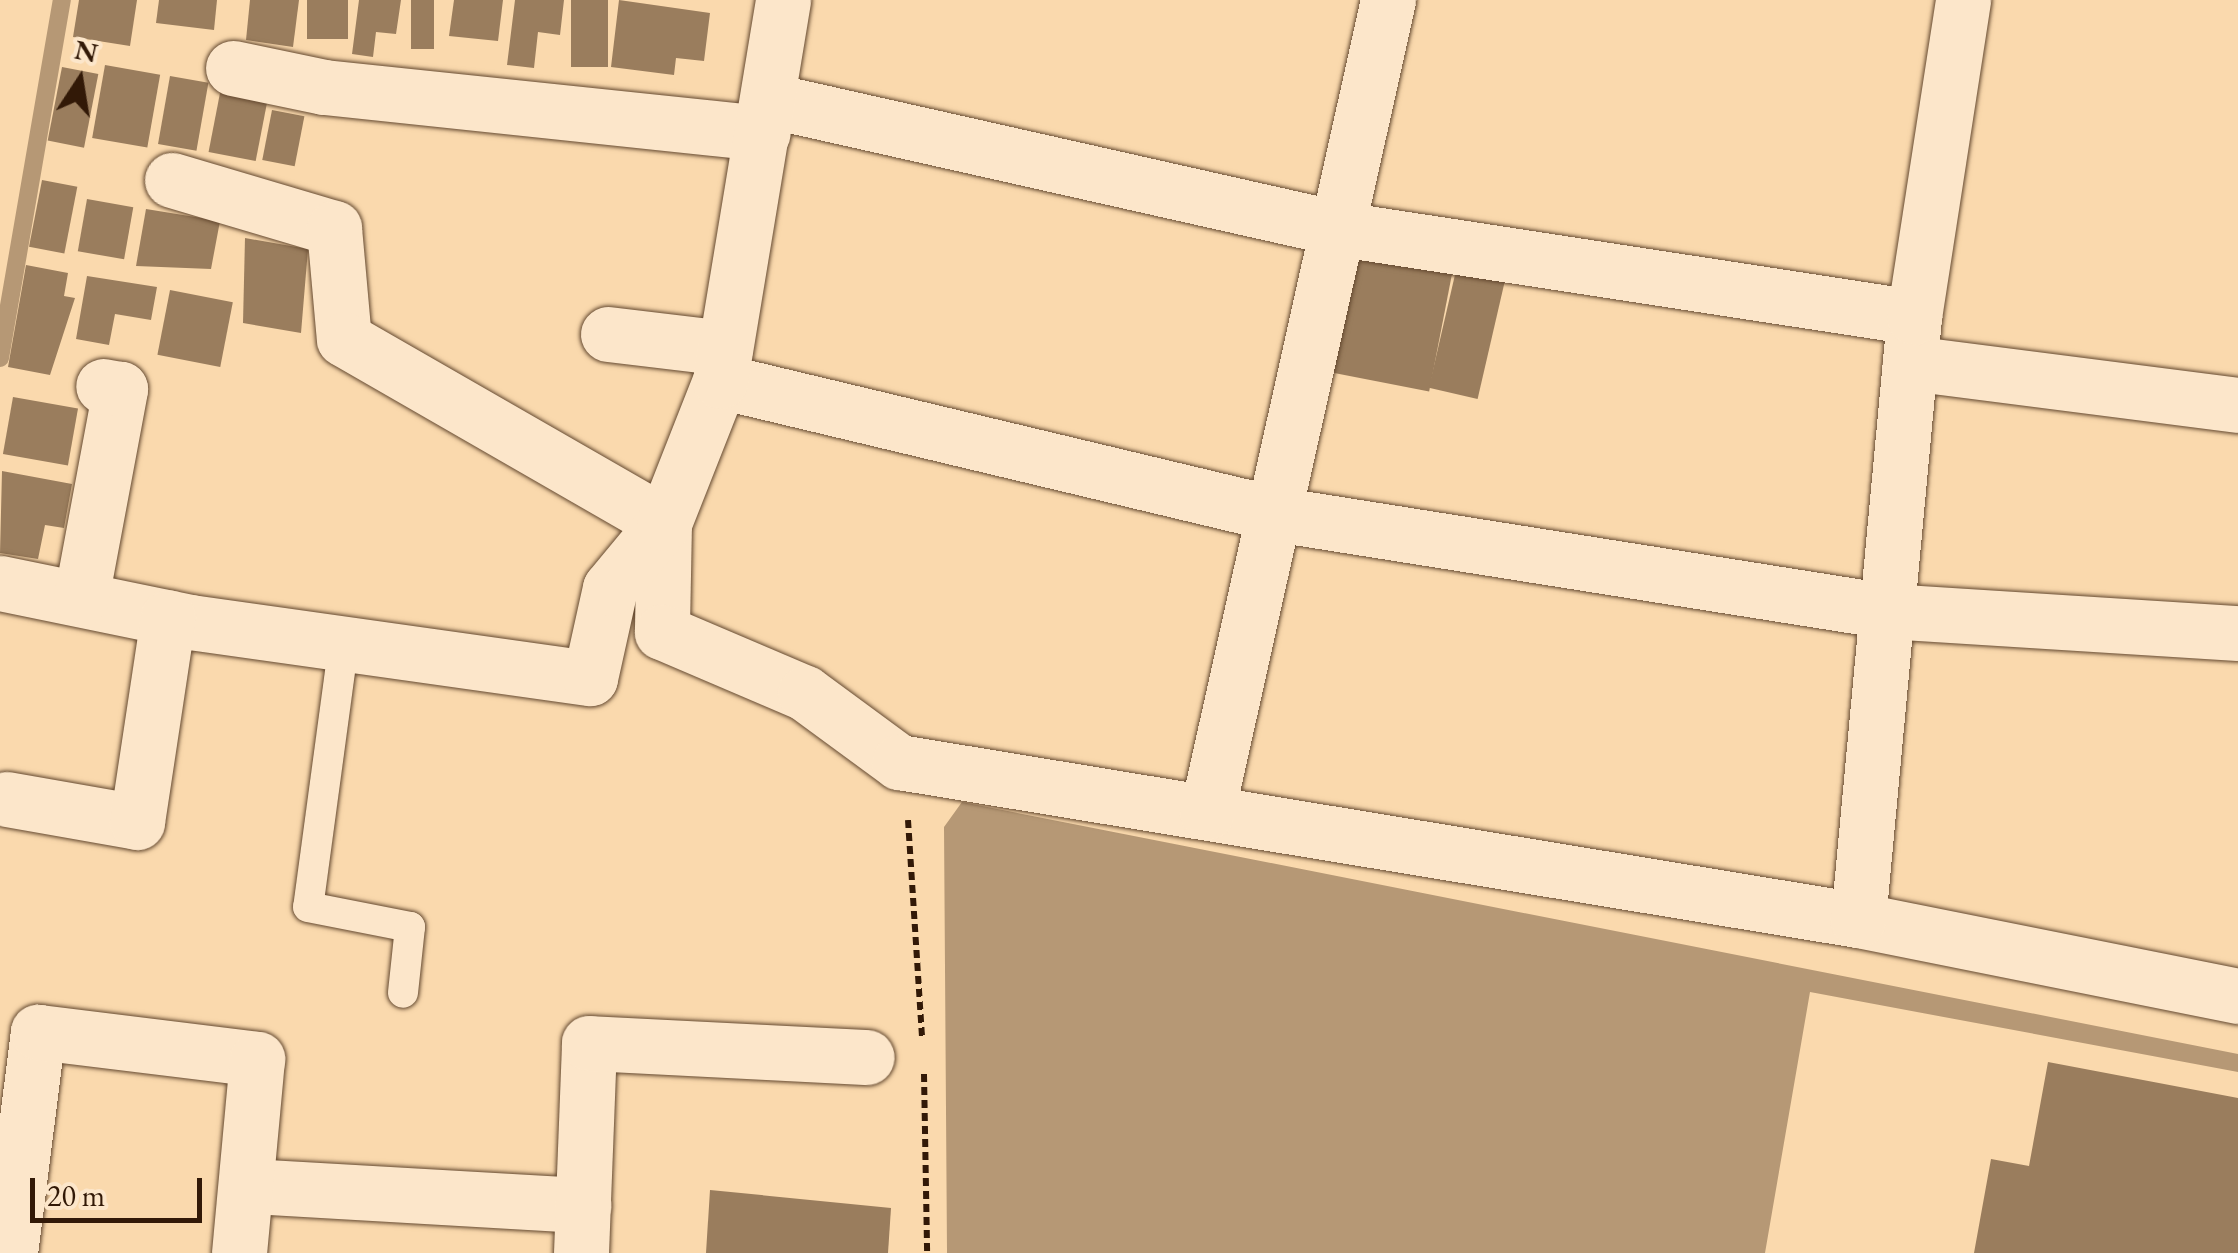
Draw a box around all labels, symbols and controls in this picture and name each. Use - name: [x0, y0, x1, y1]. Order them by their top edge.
- north arrow: [30, 30, 130, 130]
- text: N: [71, 31, 101, 71]
- scale bar: [35, 1158, 208, 1220]
- text: 20 m: [47, 1176, 105, 1215]

